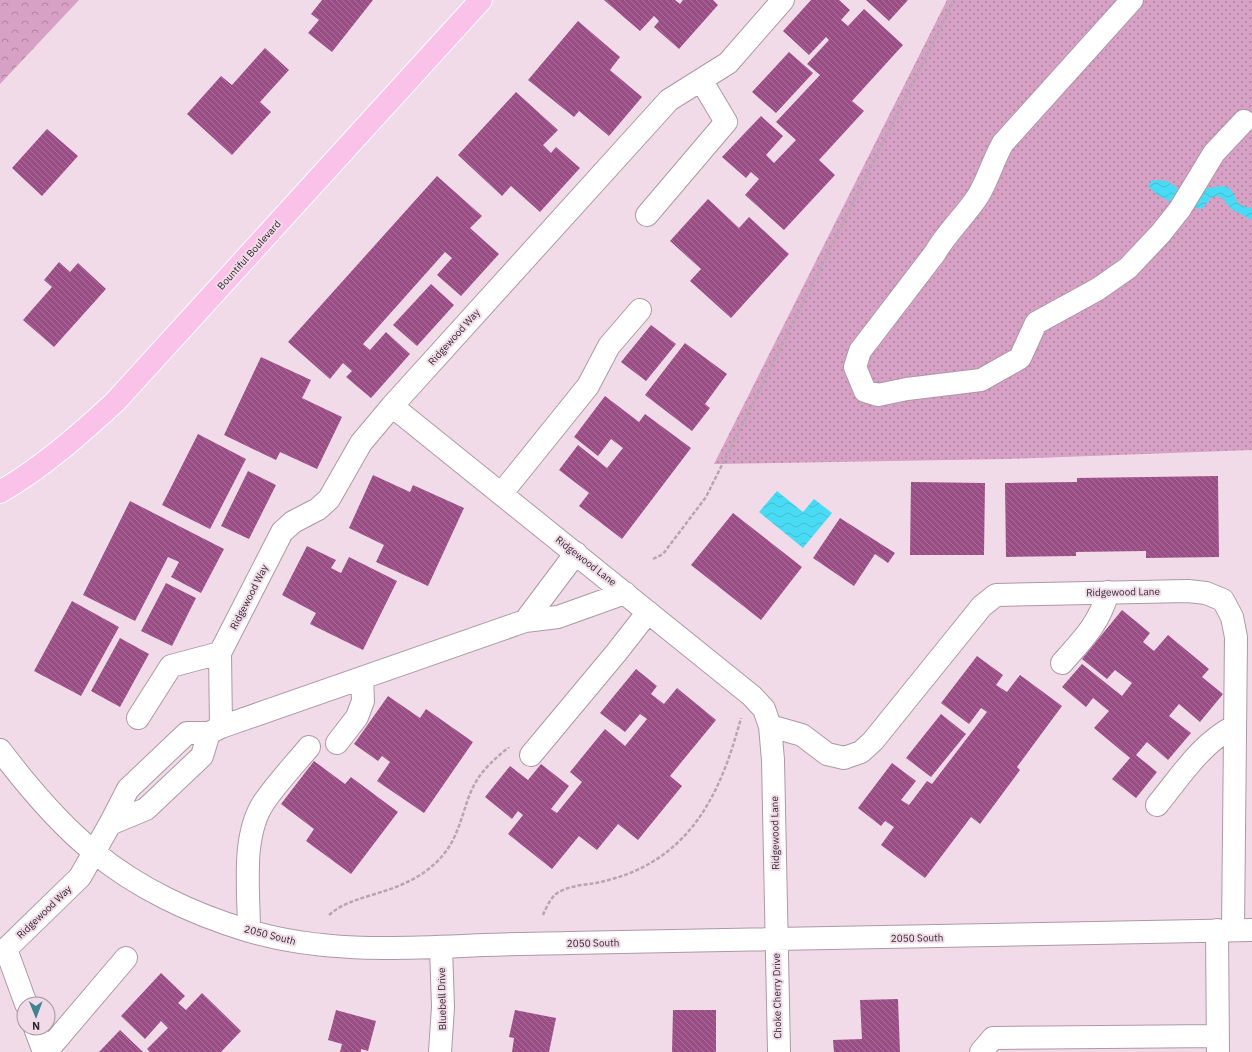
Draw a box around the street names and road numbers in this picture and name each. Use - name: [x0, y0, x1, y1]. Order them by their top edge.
- street label: Bountiful Boulevard: [214, 218, 284, 292]
- street label: Ridgewood Way: [425, 306, 483, 368]
- street label: Ridgewood Lane: [553, 533, 619, 589]
- street label: Ridgewood Way: [227, 562, 271, 632]
- street label: Ridgewood Lane: [1086, 585, 1161, 599]
- street label: Ridgewood Lane: [768, 795, 782, 870]
- street label: Ridgewood Way: [14, 883, 74, 941]
- street label: 2050 South: [243, 922, 297, 948]
- street label: 2050 South: [891, 931, 943, 945]
- street label: 2050 South: [567, 936, 619, 950]
- street label: Choke Cherry Drive: [770, 952, 784, 1039]
- street label: Bluebell Drive: [435, 967, 449, 1030]

